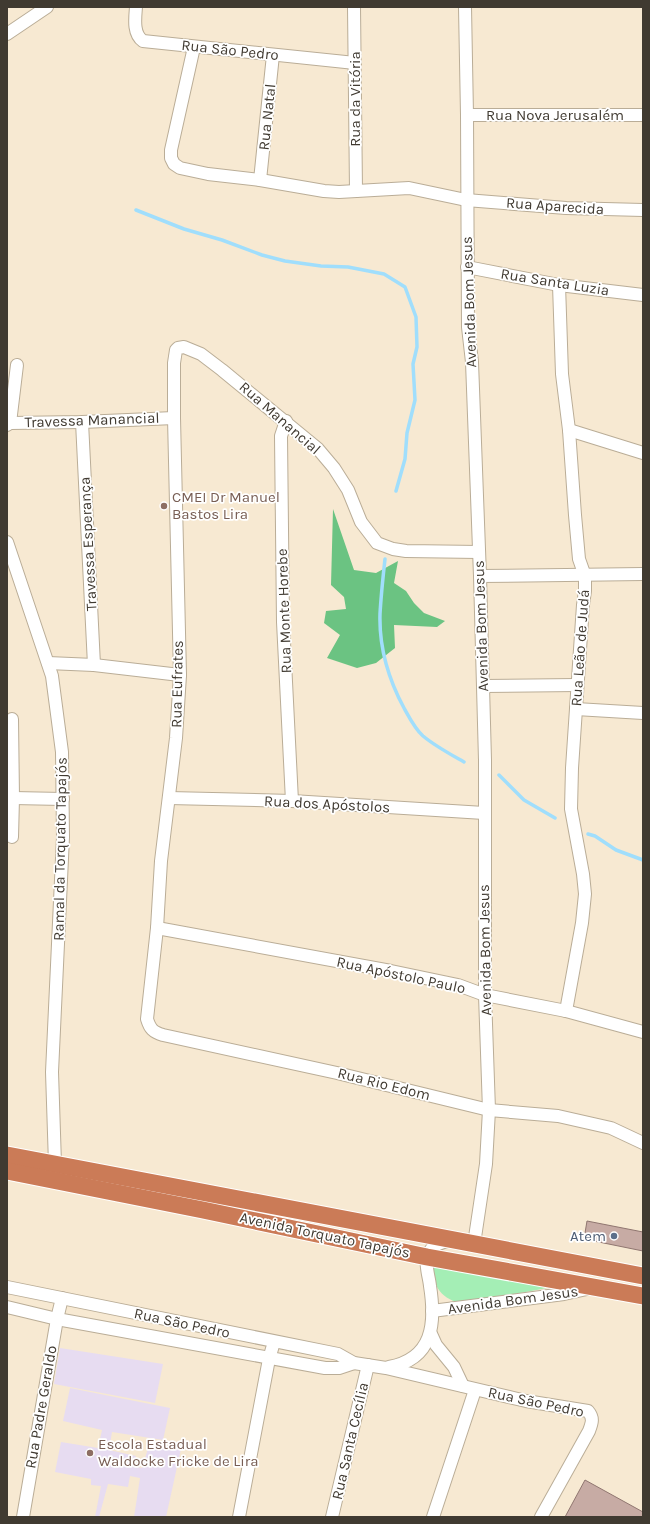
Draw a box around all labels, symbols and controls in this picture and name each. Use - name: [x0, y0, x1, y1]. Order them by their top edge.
- street label: Rua São Pedro: [180, 36, 280, 64]
- street label: Rua da Vitória: [346, 51, 364, 147]
- street label: Rua Natal: [255, 83, 279, 151]
- street label: Rua Nova Jerusalém: [486, 106, 624, 124]
- street label: Rua Aparecida: [505, 194, 605, 218]
- street label: Avenida Bom Jesus: [458, 236, 480, 368]
- street label: Rua Santa Luzia: [499, 265, 611, 299]
- street label: Rua Manancial: [236, 378, 324, 458]
- street label: Travessa Manancial: [24, 409, 160, 431]
- street label: Travessa Esperança: [75, 476, 101, 612]
- place label: CMEI Dr Manuel Bastos Lira: [172, 488, 280, 523]
- marker: CMEI Dr Manuel Bastos Lira: [159, 501, 169, 511]
- street label: Rua Monte Horebe: [273, 548, 295, 674]
- street label: Avenida Bom Jesus: [470, 560, 492, 692]
- street label: Rua Leão de Judá: [567, 589, 593, 707]
- street label: Rua Eufrates: [167, 640, 187, 728]
- street label: Ramal da Torquato Tapajós: [49, 757, 71, 941]
- street label: Rua dos Apóstolos: [264, 792, 390, 816]
- street label: Avenida Bom Jesus: [475, 884, 495, 1016]
- street label: Rua Apóstolo Paulo: [335, 953, 467, 997]
- street label: Rua Rio Edom: [336, 1064, 432, 1104]
- street label: Avenida Torquato Tapajós: [238, 1208, 412, 1262]
- place label: Atem: [570, 1227, 606, 1245]
- marker: Atem: [609, 1231, 619, 1241]
- street label: Avenida Bom Jesus: [447, 1282, 579, 1318]
- street label: Rua São Pedro: [132, 1304, 232, 1342]
- street label: Rua Padre Geraldo: [21, 1344, 61, 1470]
- street label: Rua Santa Cecília: [328, 1381, 372, 1501]
- street label: Rua São Pedro: [486, 1383, 586, 1421]
- place label: Escola Estadual Waldocke Fricke de Lira: [98, 1435, 258, 1470]
- marker: Escola Estadual Waldocke Fricke de Lira: [85, 1448, 95, 1458]

